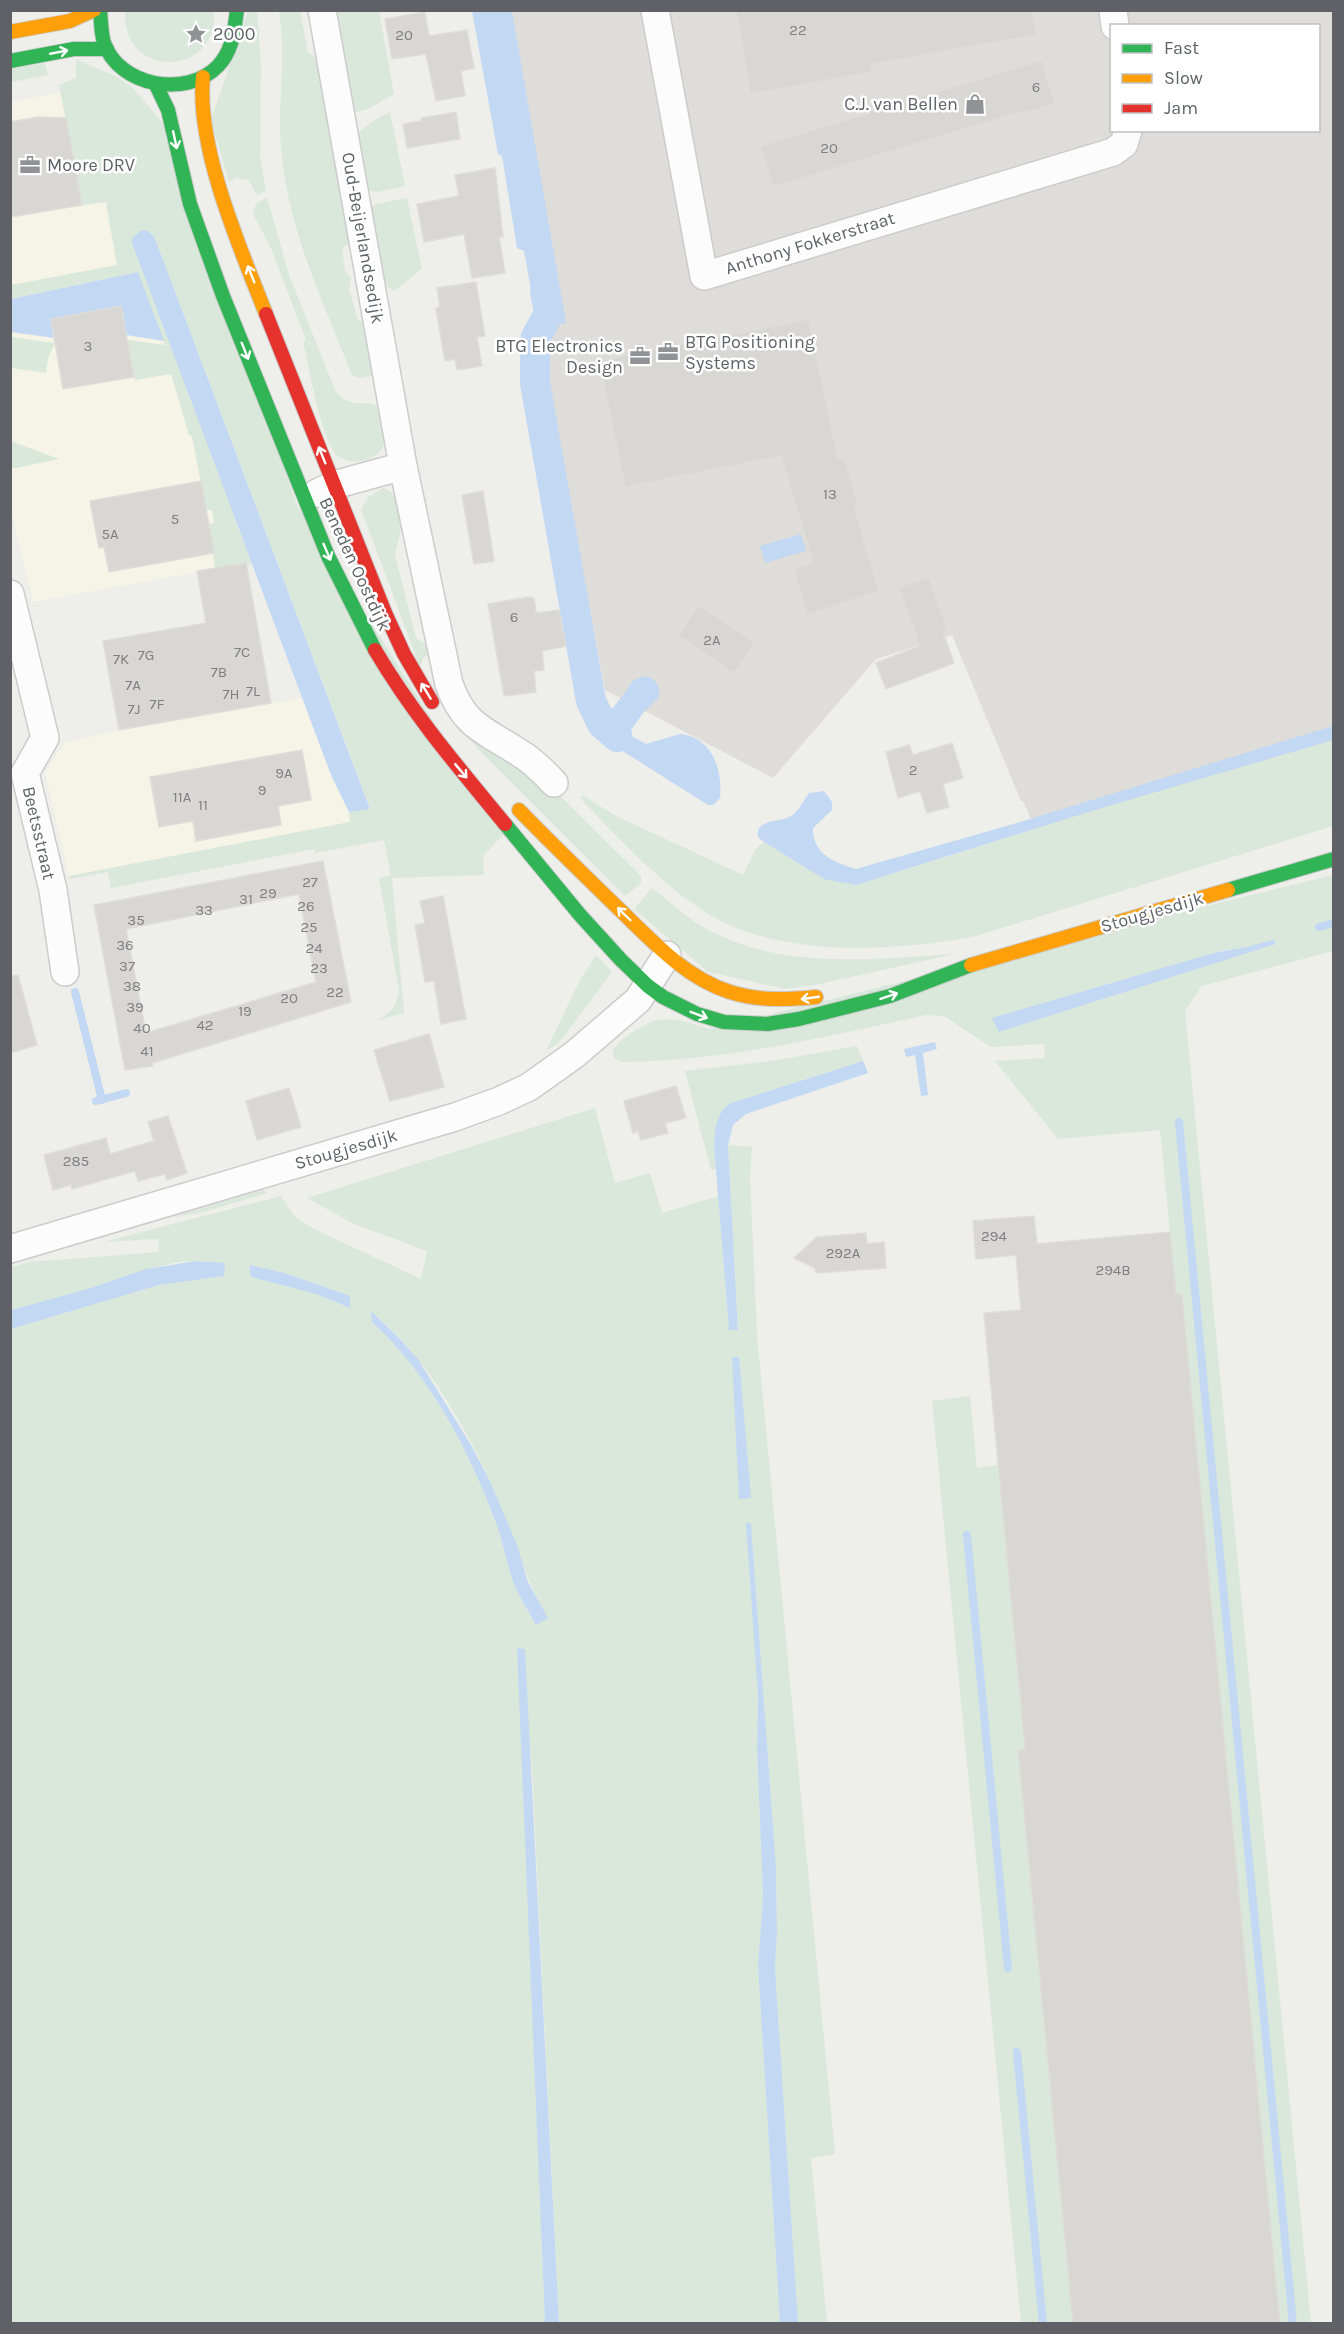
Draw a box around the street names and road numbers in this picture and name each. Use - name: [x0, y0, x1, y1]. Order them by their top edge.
- street label: Oud-Beijerlandsedijk: [337, 151, 389, 325]
- street label: Anthony Fokkerstraat: [722, 207, 898, 279]
- street label: Beneden Oostdijk: [314, 494, 396, 634]
- street label: Beetsstraat: [18, 784, 60, 882]
- street label: Stougjesdijk: [1098, 887, 1206, 937]
- street label: Stougjesdijk: [292, 1124, 400, 1174]

